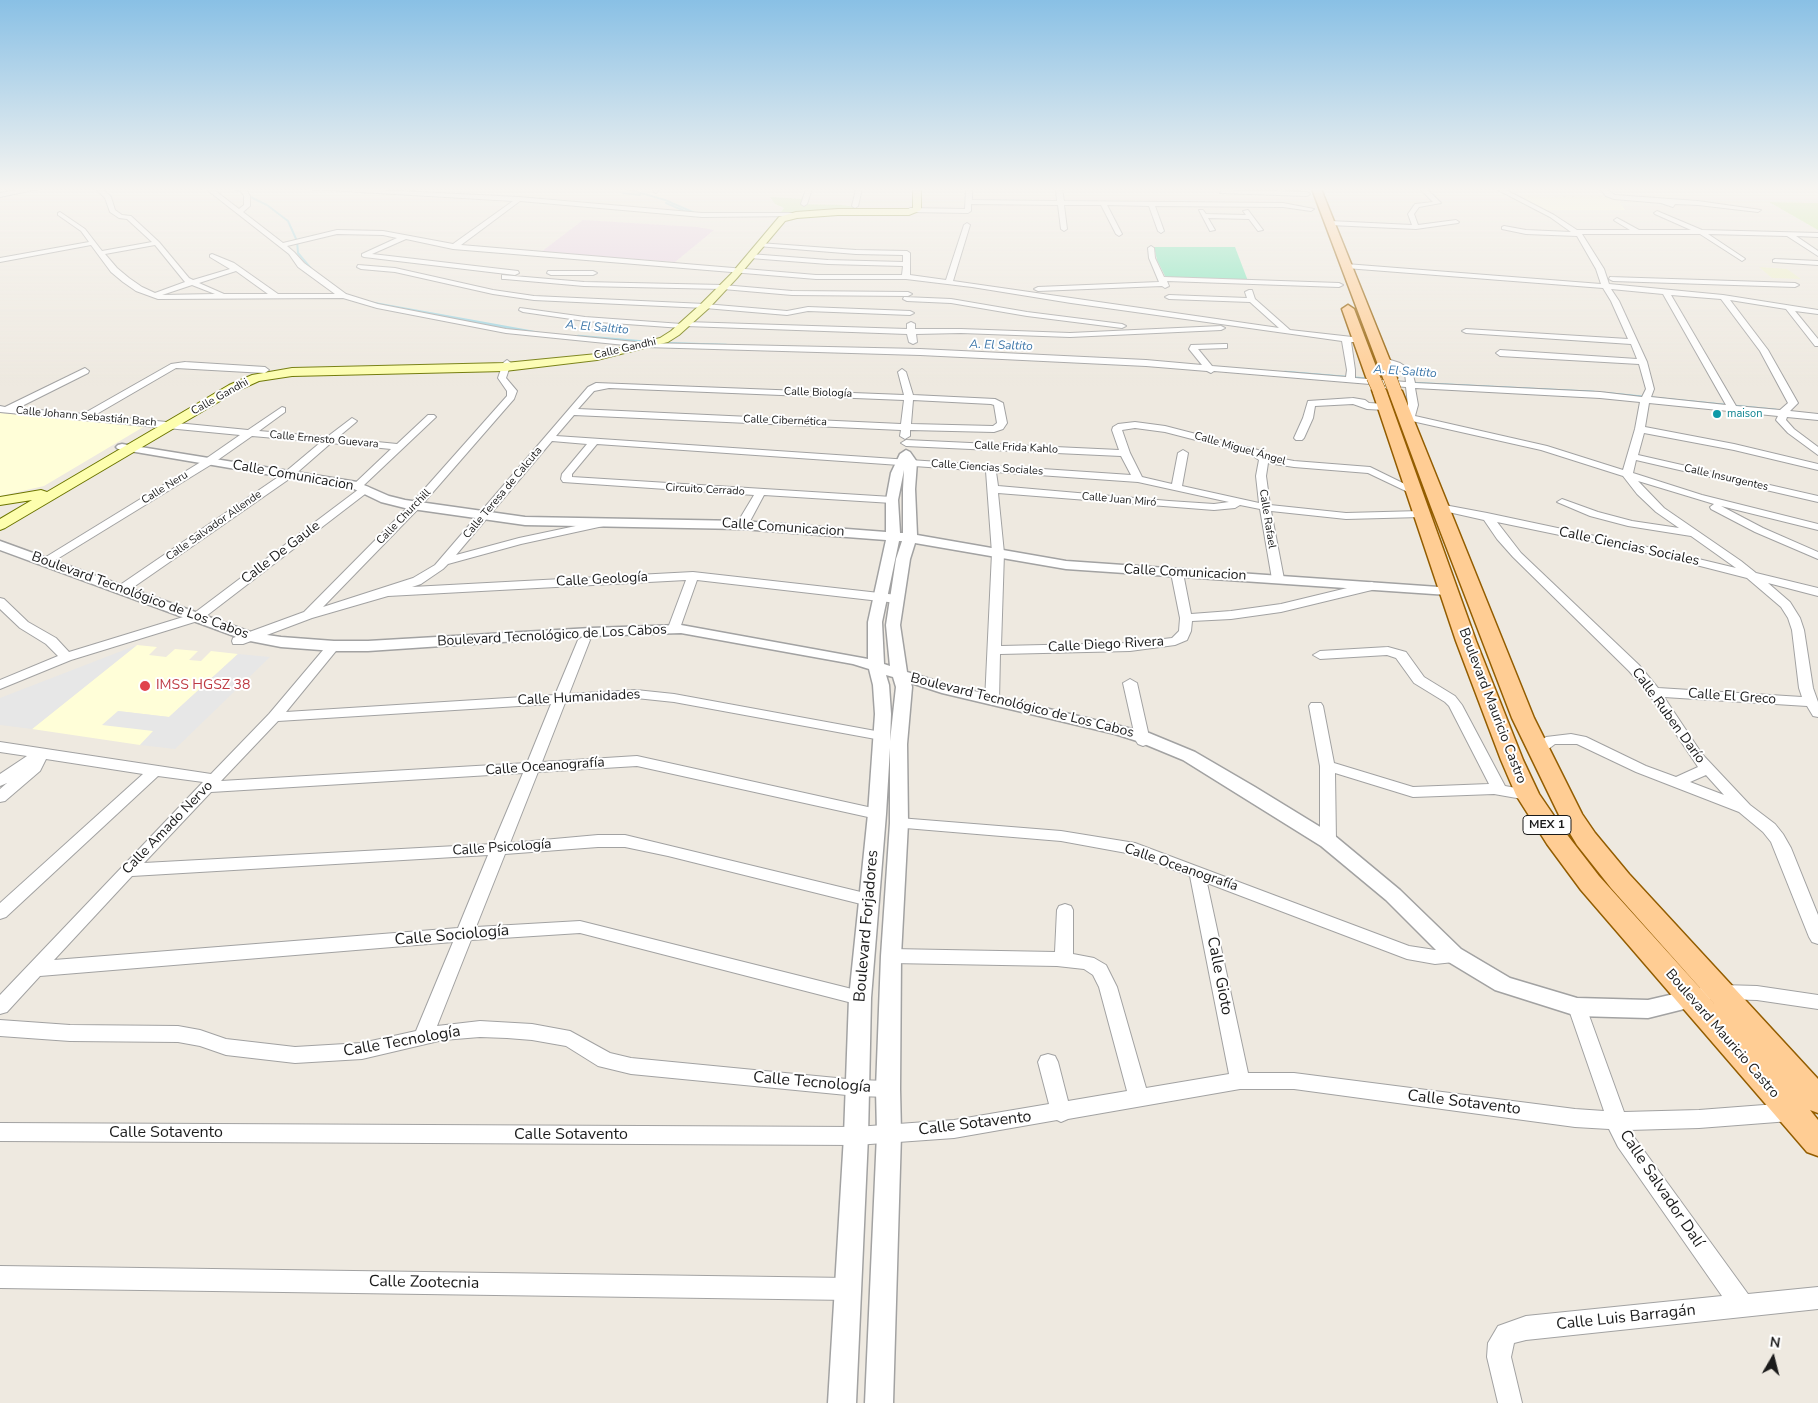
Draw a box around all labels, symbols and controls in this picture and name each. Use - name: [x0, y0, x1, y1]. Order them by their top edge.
- water label: A. El Saltito: [565, 318, 629, 338]
- street label: Calle Gandhi: [593, 335, 657, 363]
- water label: A. El Saltito: [969, 338, 1033, 354]
- water label: A. El Saltito: [1373, 363, 1437, 381]
- street label: Calle Gandhi: [189, 376, 251, 418]
- street label: Calle Biología: [784, 385, 852, 401]
- street label: Calle Johann Sebastián Bach: [15, 404, 157, 430]
- place label: maison: [1727, 407, 1762, 421]
- marker: maison: [1711, 408, 1723, 420]
- street label: Calle Cibernética: [743, 413, 827, 429]
- street label: Calle Ernesto Guevara: [269, 429, 379, 451]
- street label: Calle Miguel Ángel: [1193, 430, 1287, 468]
- street label: Calle Frida Kahlo: [974, 439, 1058, 457]
- street label: Calle Teresa de Calcuta: [461, 444, 545, 542]
- street label: Calle Comunicacion: [231, 457, 355, 495]
- street label: Calle Ciencias Sociales: [930, 457, 1044, 479]
- street label: Calle Insurgentes: [1683, 462, 1769, 494]
- street label: Calle Neru: [139, 469, 191, 507]
- street label: Circuito Cerrado: [665, 481, 745, 499]
- street label: Calle Churchill: [374, 486, 434, 548]
- street label: Calle Salvador Allende: [164, 488, 264, 564]
- street label: Calle Rafael: [1256, 488, 1278, 550]
- street label: Calle Juan Miró: [1081, 490, 1157, 510]
- street label: Calle Comunicacion: [721, 515, 845, 541]
- street label: Calle De Gaule: [238, 518, 324, 588]
- street label: Calle Ciencias Sociales: [1557, 524, 1701, 570]
- street label: Boulevard Tecnológico de Los Cabos: [29, 549, 251, 643]
- street label: Calle Comunicacion: [1123, 561, 1247, 585]
- street label: Calle Geología: [556, 569, 648, 591]
- street label: Boulevard Tecnológico de Los Cabos: [437, 622, 667, 650]
- street label: Boulevard Mauricio Castro: [1455, 626, 1529, 786]
- street label: Calle Diego Rivera: [1048, 634, 1164, 656]
- street label: Calle Ruben Darío: [1628, 665, 1708, 767]
- street label: Boulevard Tecnológico de Los Cabos: [908, 670, 1136, 742]
- place label: IMSS HGSZ 38: [156, 678, 250, 694]
- marker: IMSS HGSZ 38: [138, 679, 152, 693]
- street label: Calle Humanidades: [517, 686, 641, 710]
- street label: Calle El Greco: [1687, 686, 1777, 708]
- street label: Calle Oceanografía: [485, 754, 605, 780]
- street label: Calle Amado Nervo: [119, 778, 217, 878]
- road number: MEX 1: [1523, 816, 1571, 834]
- street label: Calle Psicología: [452, 836, 552, 860]
- street label: Calle Oceanografía: [1122, 841, 1240, 895]
- street label: Boulevard Forjadores: [851, 849, 883, 1003]
- street label: Calle Sociología: [394, 921, 510, 951]
- street label: Calle Gioto: [1202, 935, 1236, 1017]
- street label: Boulevard Mauricio Castro: [1661, 966, 1783, 1102]
- street label: Calle Tecnología: [342, 1022, 462, 1062]
- street label: Calle Tecnología: [752, 1068, 872, 1098]
- street label: Calle Sotavento: [1406, 1087, 1522, 1119]
- street label: Calle Sotavento: [917, 1108, 1033, 1140]
- street label: Calle Sotavento: [109, 1123, 223, 1143]
- street label: Calle Sotavento: [514, 1125, 628, 1145]
- street label: Calle Salvador Dalí: [1615, 1127, 1707, 1251]
- street label: Calle Zootecnia: [369, 1272, 479, 1294]
- street label: Calle Luis Barragán: [1555, 1301, 1697, 1335]
- north arrow: [1748, 1333, 1798, 1383]
- text: N: [1769, 1333, 1782, 1353]

